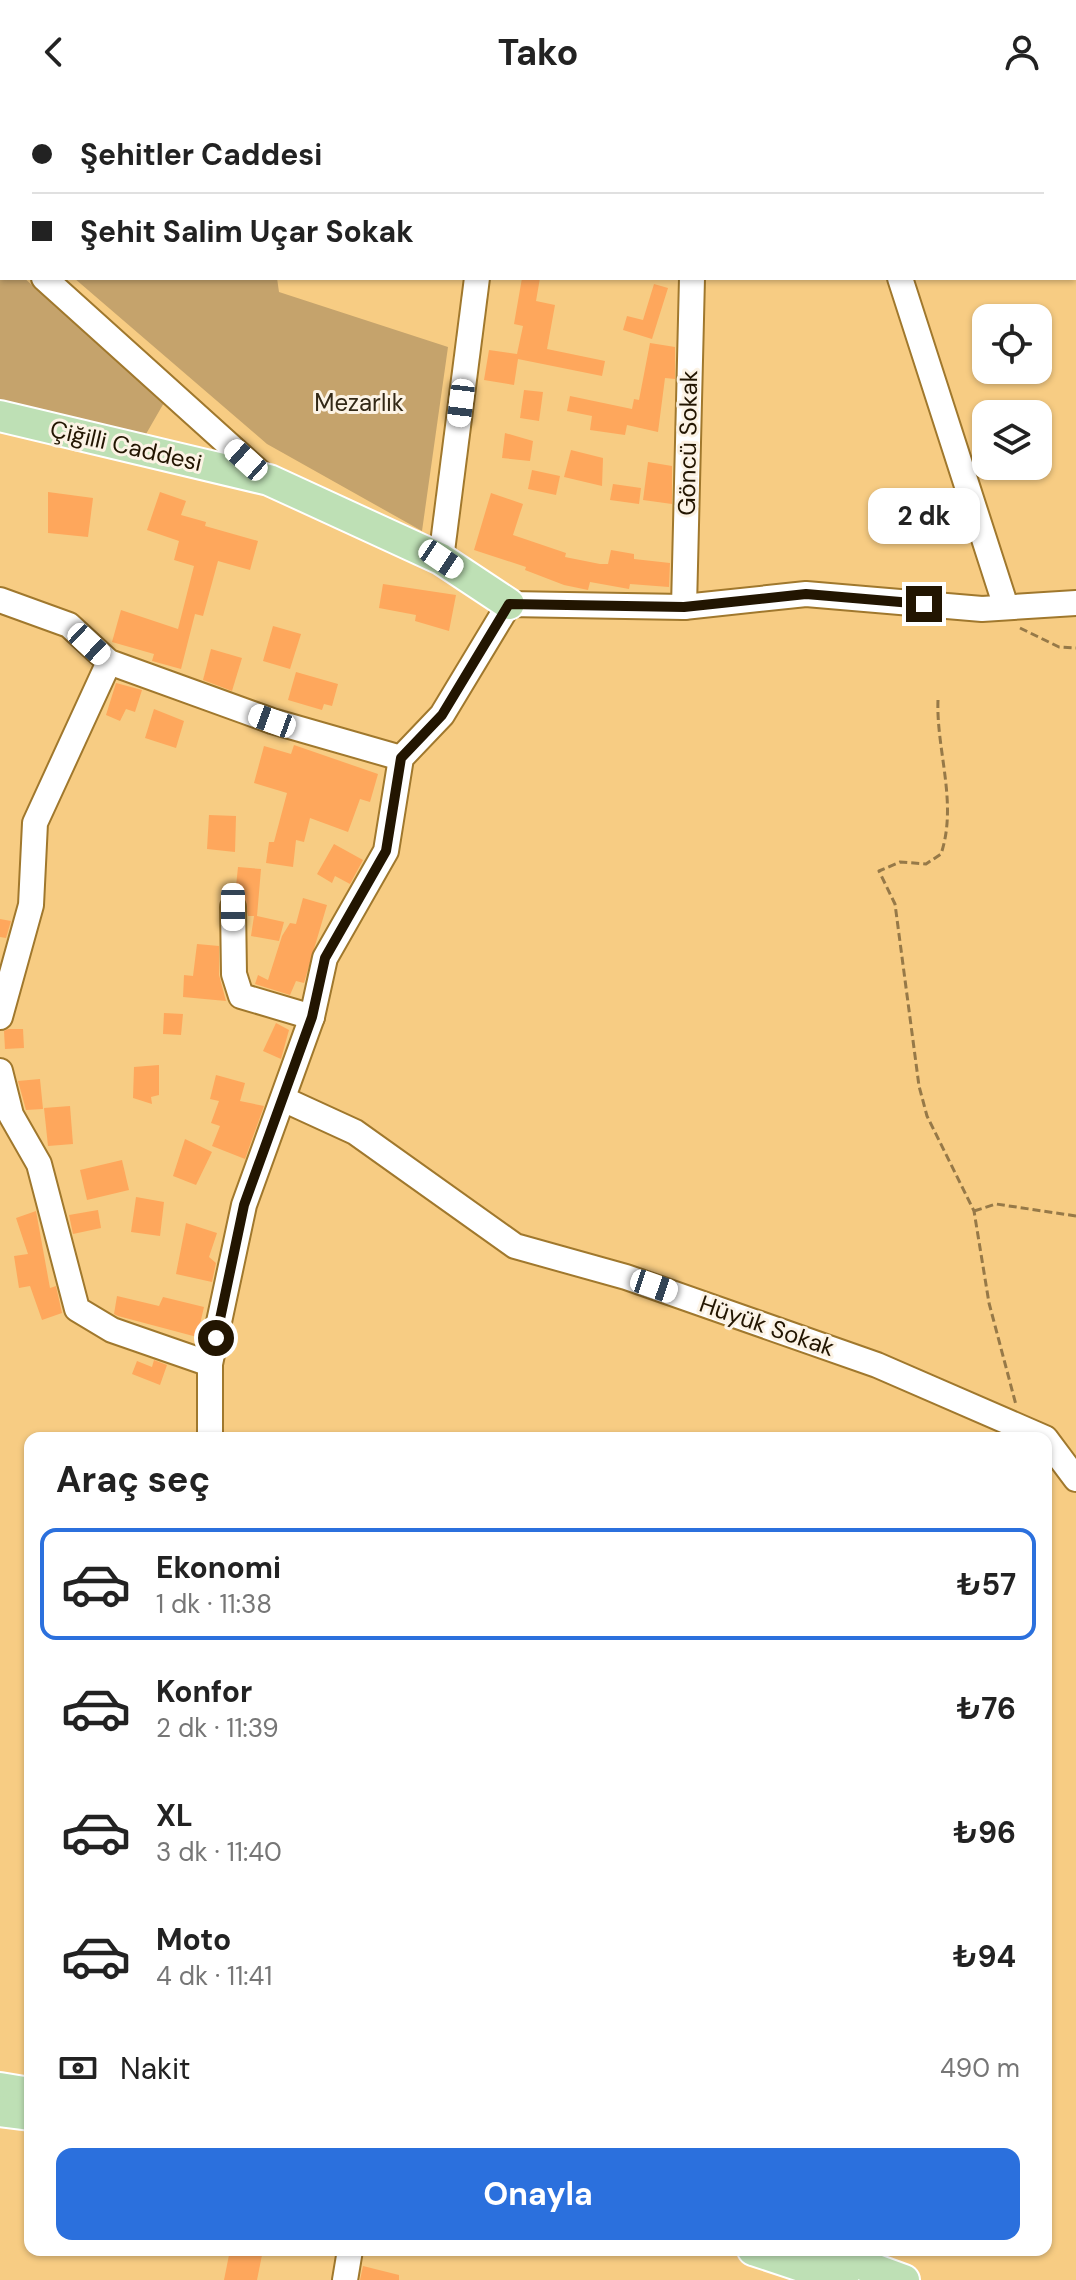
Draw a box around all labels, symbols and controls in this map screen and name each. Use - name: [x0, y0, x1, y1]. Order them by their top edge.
- text: Tako: [498, 29, 578, 76]
- icon: back: [32, 30, 76, 74]
- icon: person: [1000, 30, 1044, 74]
- text: Şehitler Caddesi: [80, 135, 322, 174]
- text: Şehit Salim Uçar Sokak: [80, 212, 414, 251]
- map controls: [972, 304, 1052, 480]
- button: locate: [972, 304, 1052, 384]
- street label: Göncü Sokak: [671, 370, 704, 516]
- car: [446, 378, 476, 428]
- park label: Mezarlık: [314, 387, 404, 418]
- button: layers: [972, 400, 1052, 480]
- street label: Çiğilli Caddesi: [47, 413, 205, 478]
- car: [220, 435, 272, 485]
- callout: 2 dk: [868, 488, 980, 544]
- text: 2 dk: [897, 499, 951, 533]
- car: [414, 536, 468, 582]
- route end: [906, 586, 942, 622]
- car: [63, 619, 115, 669]
- car: [245, 702, 299, 740]
- car: [221, 883, 245, 931]
- car: [627, 1267, 681, 1305]
- street label: Hüyük Sokak: [695, 1288, 839, 1363]
- route start: [198, 1320, 234, 1356]
- text: Araç seç: [56, 1456, 210, 1503]
- icon: car: [60, 1548, 132, 1620]
- text: Ekonomi: [156, 1548, 281, 1587]
- text: ₺57: [957, 1565, 1016, 1604]
- text: 1 dk · 11:38: [156, 1587, 272, 1621]
- icon: car: [60, 1672, 132, 1744]
- text: Konfor: [156, 1672, 252, 1711]
- text: ₺76: [956, 1689, 1016, 1728]
- text: 2 dk · 11:39: [156, 1711, 279, 1745]
- icon: car: [60, 1796, 132, 1868]
- text: XL: [156, 1796, 193, 1835]
- text: ₺96: [953, 1813, 1016, 1852]
- text: 3 dk · 11:40: [156, 1835, 282, 1869]
- icon: car: [60, 1920, 132, 1992]
- text: Moto: [156, 1920, 231, 1959]
- text: ₺94: [953, 1937, 1016, 1976]
- text: 4 dk · 11:41: [156, 1959, 272, 1993]
- icon: cash: [56, 2046, 100, 2090]
- text: Nakit: [120, 2049, 191, 2088]
- text: 490 m: [940, 2051, 1020, 2085]
- button: Onayla: [56, 2148, 1020, 2240]

